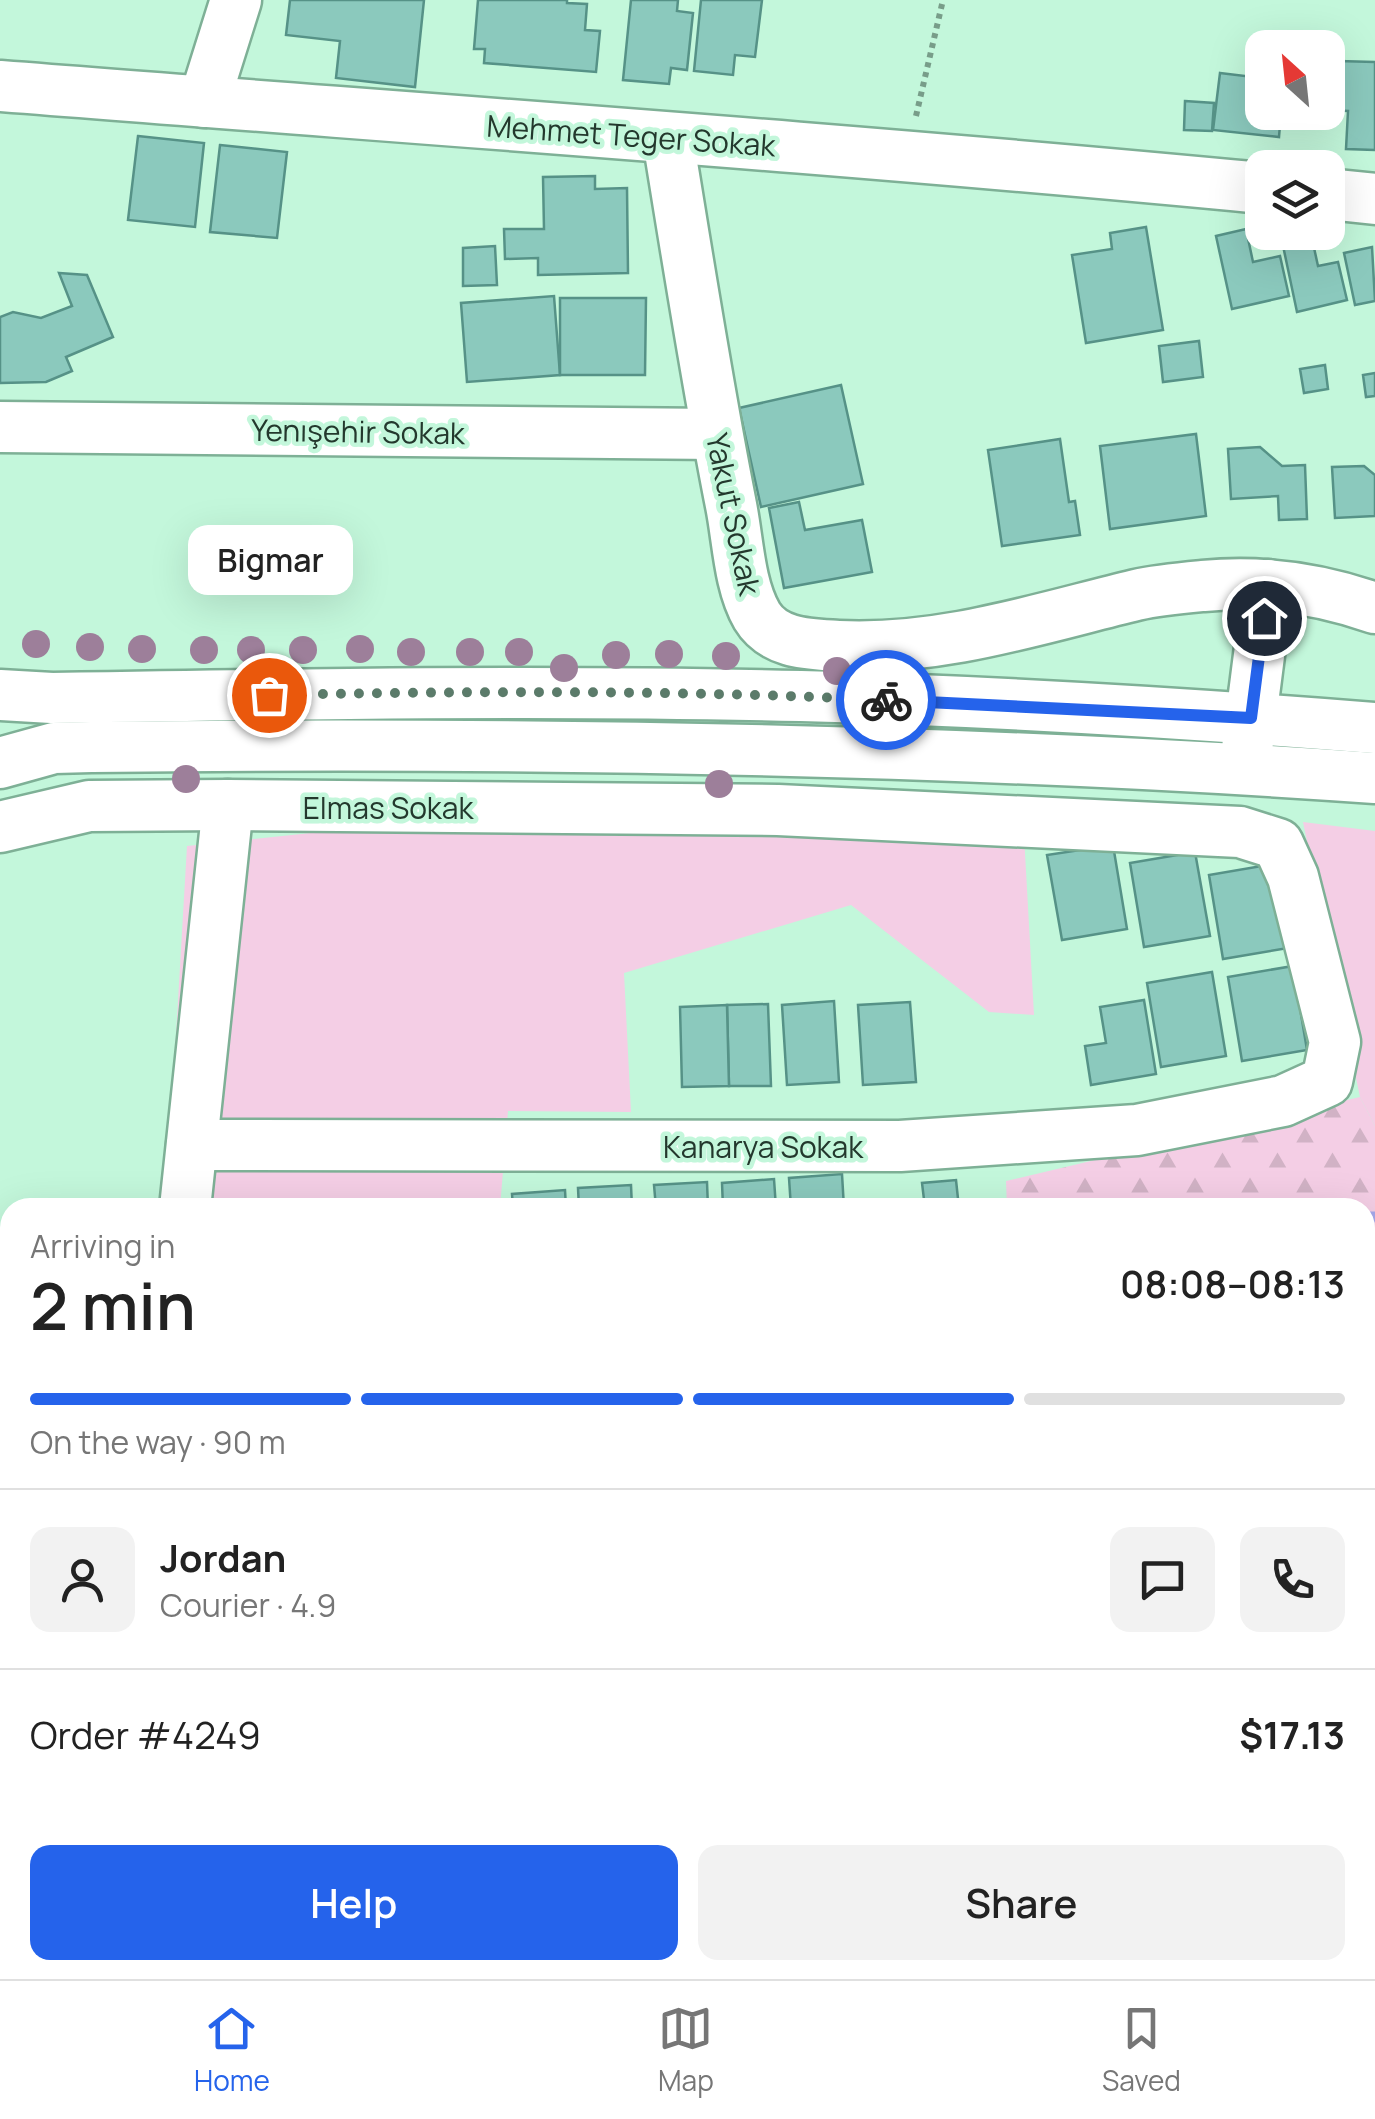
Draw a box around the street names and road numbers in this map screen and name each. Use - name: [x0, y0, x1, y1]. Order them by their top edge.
- street label: Mehmet Teger Sokak: [485, 104, 778, 166]
- street label: Yenışehir Sokak: [251, 409, 466, 453]
- street label: Yakut Sokak: [697, 429, 771, 600]
- street label: Elmas Sokak: [303, 787, 474, 828]
- street label: Kanarya Sokak: [663, 1126, 864, 1167]

